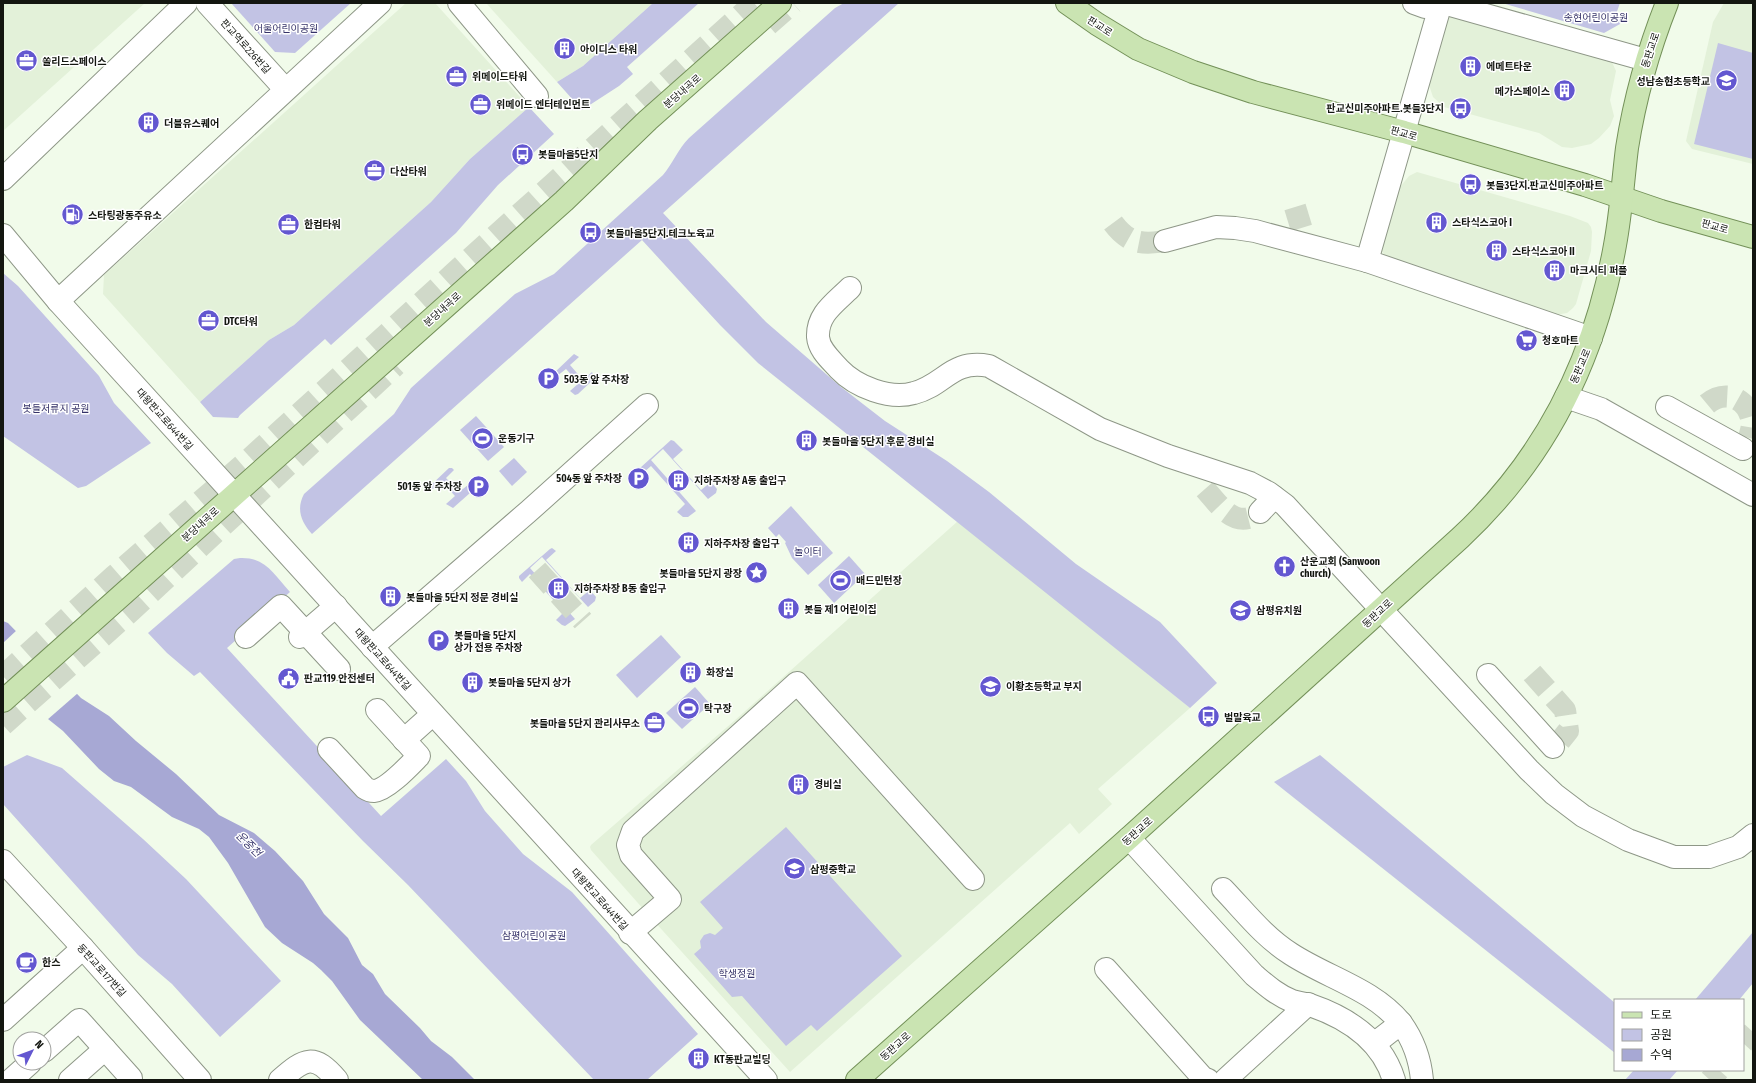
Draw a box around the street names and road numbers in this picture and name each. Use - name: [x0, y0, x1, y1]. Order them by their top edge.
- street label: 판교로: [1085, 14, 1114, 39]
- street label: 판교역로226번길: [218, 17, 273, 76]
- street label: 동판교로: [1640, 31, 1662, 70]
- street label: 분당내곡로: [661, 72, 704, 111]
- street label: 판교로: [1389, 124, 1419, 144]
- street label: 판교로: [1700, 217, 1730, 237]
- street label: 분당내곡로: [422, 290, 464, 330]
- street label: 동판교로: [1568, 347, 1594, 386]
- street label: 대왕판교로644번길: [133, 386, 195, 453]
- street label: 분당내곡로: [180, 505, 222, 545]
- street label: 동판교로: [1360, 597, 1395, 631]
- street label: 대왕판교로644번길: [351, 626, 413, 693]
- street label: 동판교로: [1120, 815, 1155, 849]
- street label: 대왕판교로644번길: [568, 866, 630, 933]
- street label: 동판교로177번길: [74, 942, 128, 1000]
- street label: 동판교로: [878, 1030, 913, 1064]

